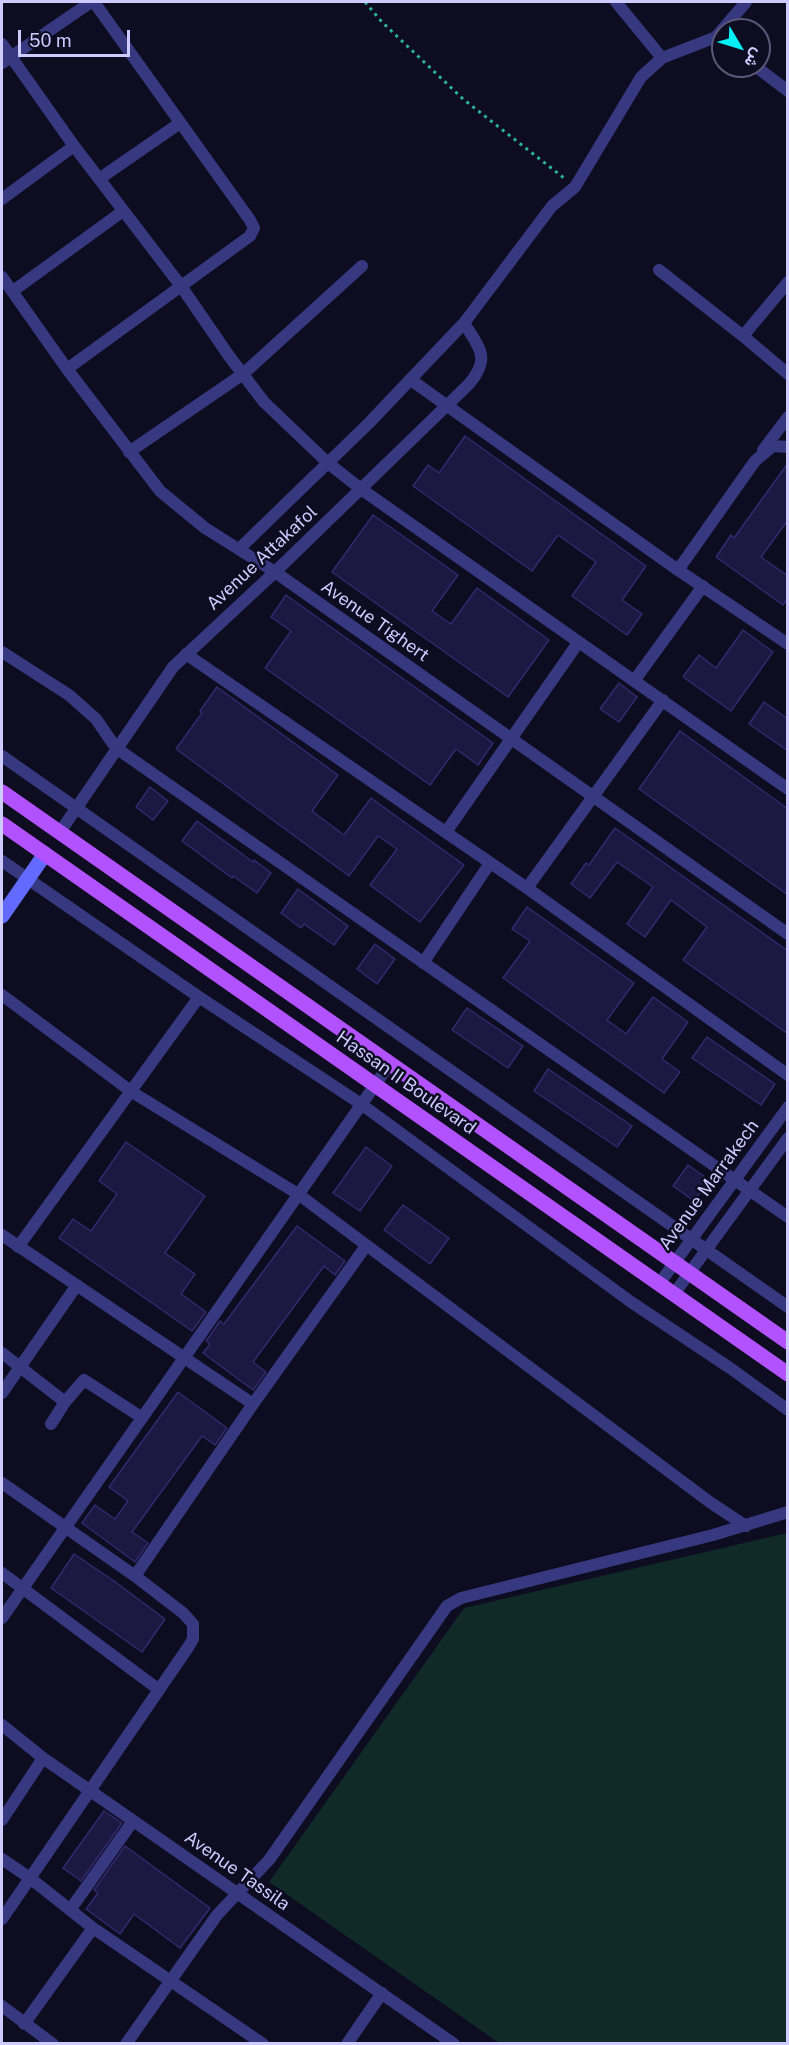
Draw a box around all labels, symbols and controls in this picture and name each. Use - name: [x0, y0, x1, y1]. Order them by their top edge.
- scale bar: [21, 18, 134, 56]
- north arrow: [711, 18, 771, 78]
- text: 50 m: [29, 30, 72, 51]
- text: ش: [741, 45, 767, 72]
- street label: Avenue Attakafol: [202, 501, 322, 615]
- street label: Avenue Tighert: [317, 576, 433, 666]
- street label: Hassan II Boulevard: [332, 1027, 480, 1139]
- street label: Avenue Marrakech: [655, 1116, 763, 1254]
- street label: Avenue Tassila: [180, 1827, 294, 1915]

